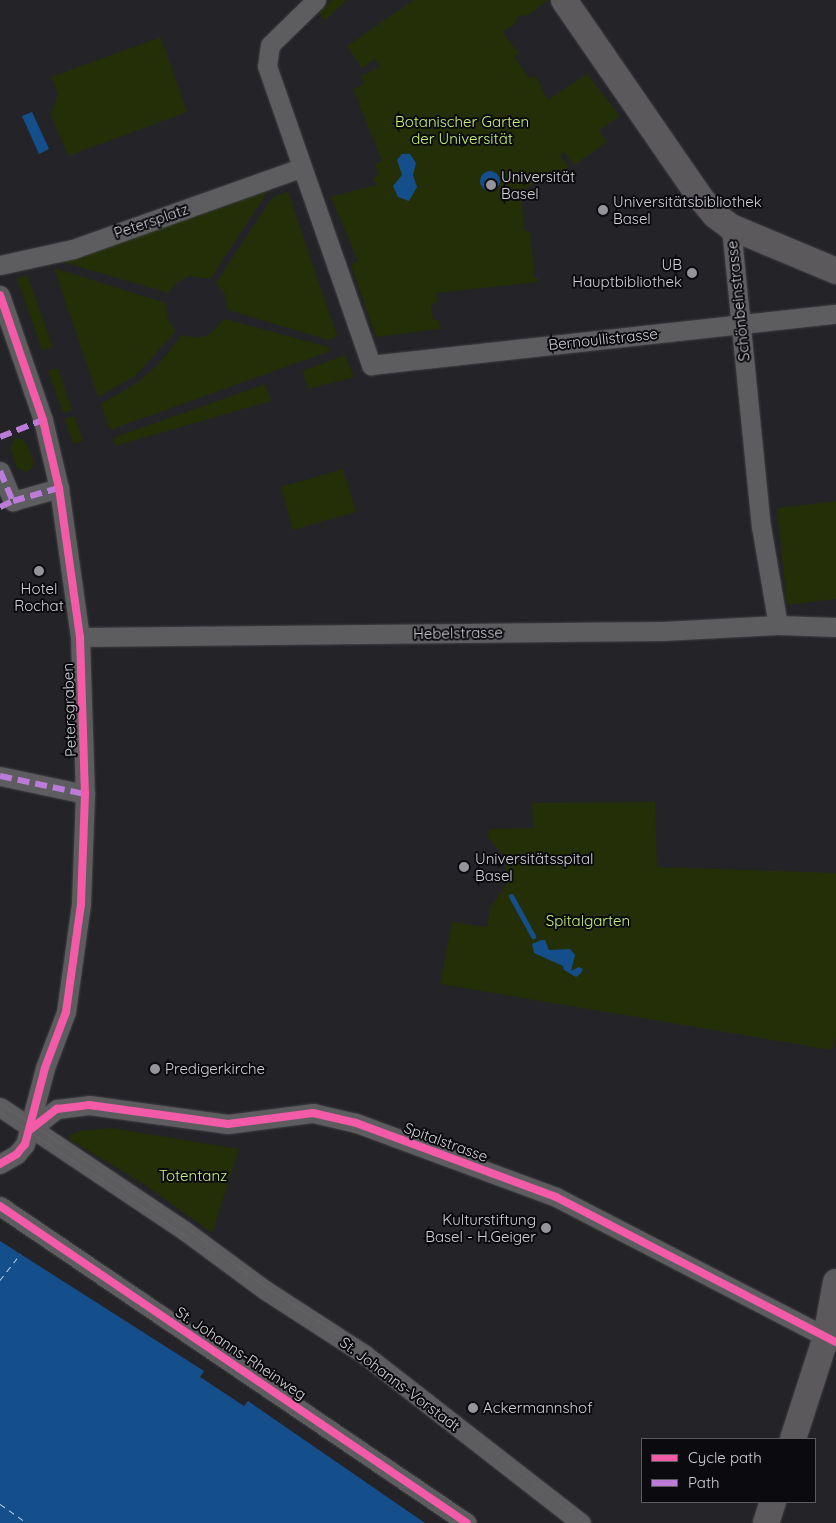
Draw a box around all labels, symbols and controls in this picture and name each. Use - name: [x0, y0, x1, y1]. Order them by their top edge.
- park label: Botanischer Garten der Universität: [395, 112, 529, 147]
- place label: Universität Basel: [501, 167, 575, 202]
- marker: Universität Basel: [485, 179, 497, 191]
- place label: Universitätsbibliothek Basel: [613, 192, 762, 227]
- street label: Petersplatz: [111, 200, 191, 242]
- marker: Universitätsbibliothek Basel: [597, 204, 609, 216]
- street label: Schönbeinstrasse: [723, 240, 753, 362]
- place label: UB Hauptbibliothek: [572, 255, 682, 290]
- marker: UB Hauptbibliothek: [686, 267, 698, 279]
- street label: Bernoullistrasse: [547, 324, 659, 354]
- marker: Hotel Rochat: [33, 565, 45, 577]
- place label: Hotel Rochat: [14, 579, 64, 614]
- street label: Hebelstrasse: [413, 623, 503, 643]
- street label: Petersgraben: [58, 663, 80, 757]
- place label: Universitätsspital Basel: [475, 849, 593, 884]
- marker: Universitätsspital Basel: [457, 860, 471, 874]
- park label: Spitalgarten: [546, 912, 630, 930]
- place label: Predigerkirche: [165, 1060, 265, 1078]
- marker: Predigerkirche: [149, 1063, 161, 1075]
- street label: Spitalstrasse: [402, 1119, 490, 1165]
- park label: Totentanz: [159, 1167, 227, 1185]
- place label: Kulturstiftung Basel - H.Geiger: [425, 1210, 536, 1245]
- marker: Kulturstiftung Basel - H.Geiger: [540, 1222, 552, 1234]
- street label: St. Johanns-Rheinweg: [172, 1303, 310, 1403]
- street label: St. Johanns-Vorstadt: [336, 1333, 464, 1435]
- place label: Ackermannshof: [483, 1399, 593, 1417]
- marker: Ackermannshof: [467, 1402, 479, 1414]
- legend: [641, 1438, 816, 1503]
- text: Cycle path: [688, 1448, 762, 1467]
- text: Path: [688, 1473, 720, 1492]

